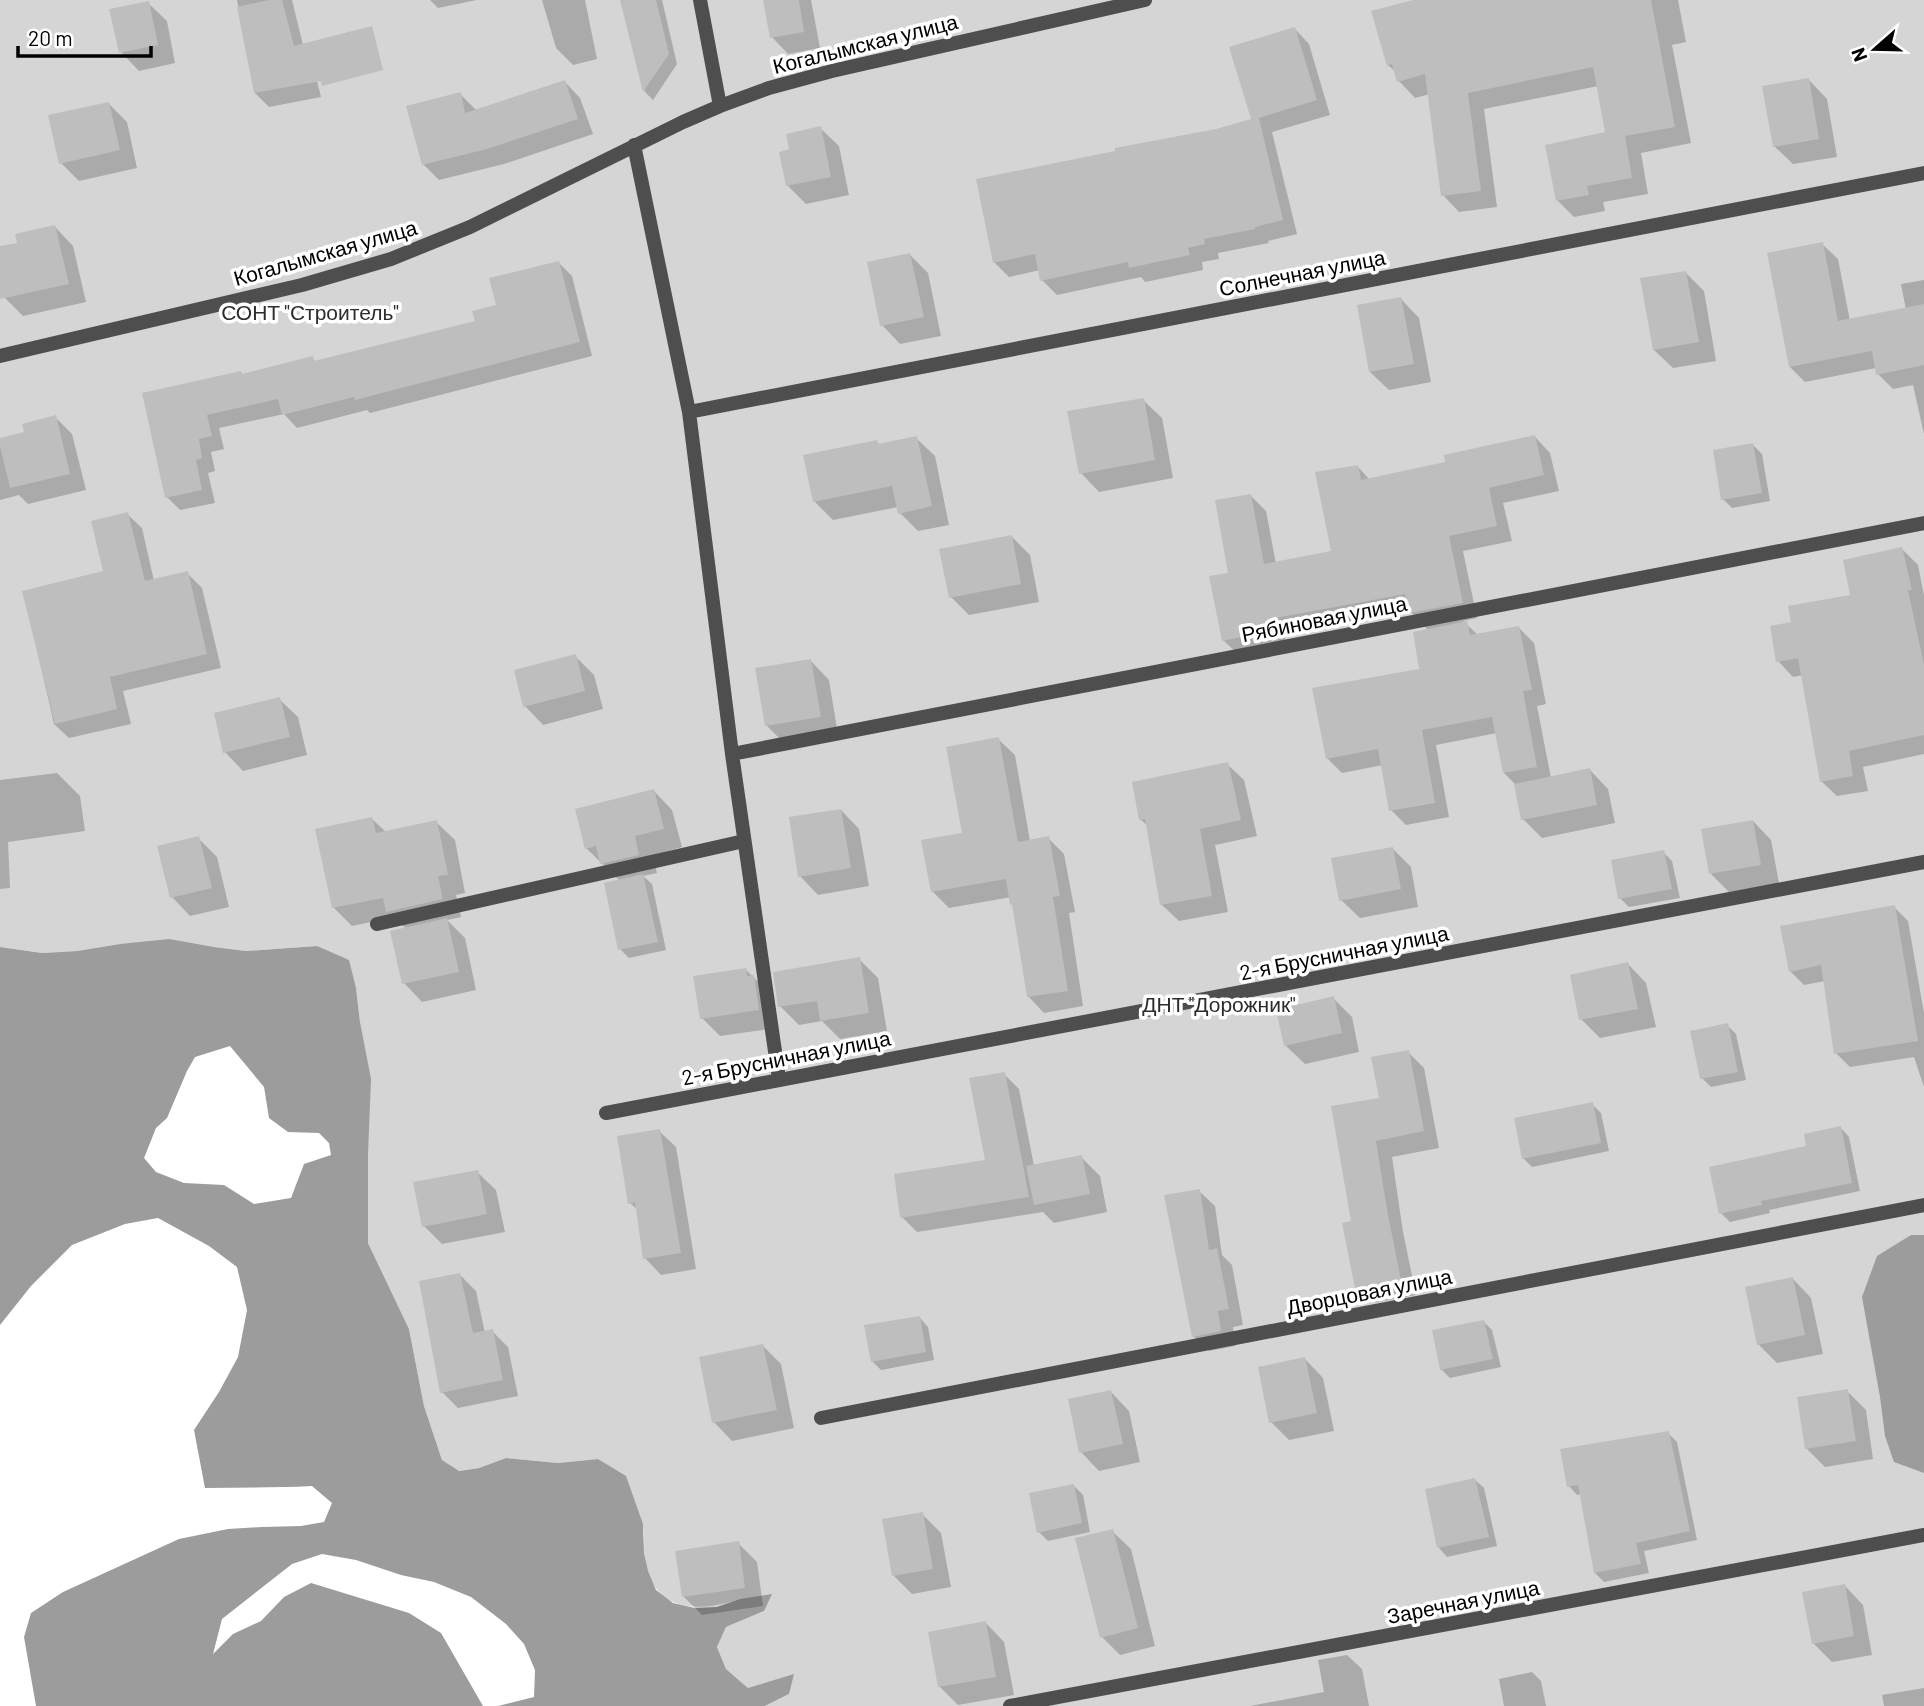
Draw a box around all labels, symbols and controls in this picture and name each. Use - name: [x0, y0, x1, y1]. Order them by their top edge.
- street label: Когалымская улица: [770, 8, 960, 78]
- scale bar: [18, 14, 150, 58]
- north arrow: [1840, 14, 1910, 84]
- text: 20 m: [28, 25, 73, 50]
- text: N: [1846, 45, 1872, 65]
- street label: Когалымская улица: [230, 214, 420, 290]
- street label: Солнечная улица: [1217, 244, 1388, 300]
- park label: СОНТ "Строитель": [221, 299, 399, 324]
- street label: Рябиновая улица: [1239, 590, 1409, 646]
- street label: 2-я Брусничная улица: [1238, 919, 1451, 984]
- park label: ДНТ "Дорожник": [1142, 991, 1296, 1016]
- street label: 2-я Брусничная улица: [680, 1024, 893, 1089]
- street label: Дворцовая улица: [1284, 1263, 1454, 1319]
- street label: Заречная улица: [1385, 1574, 1542, 1628]

